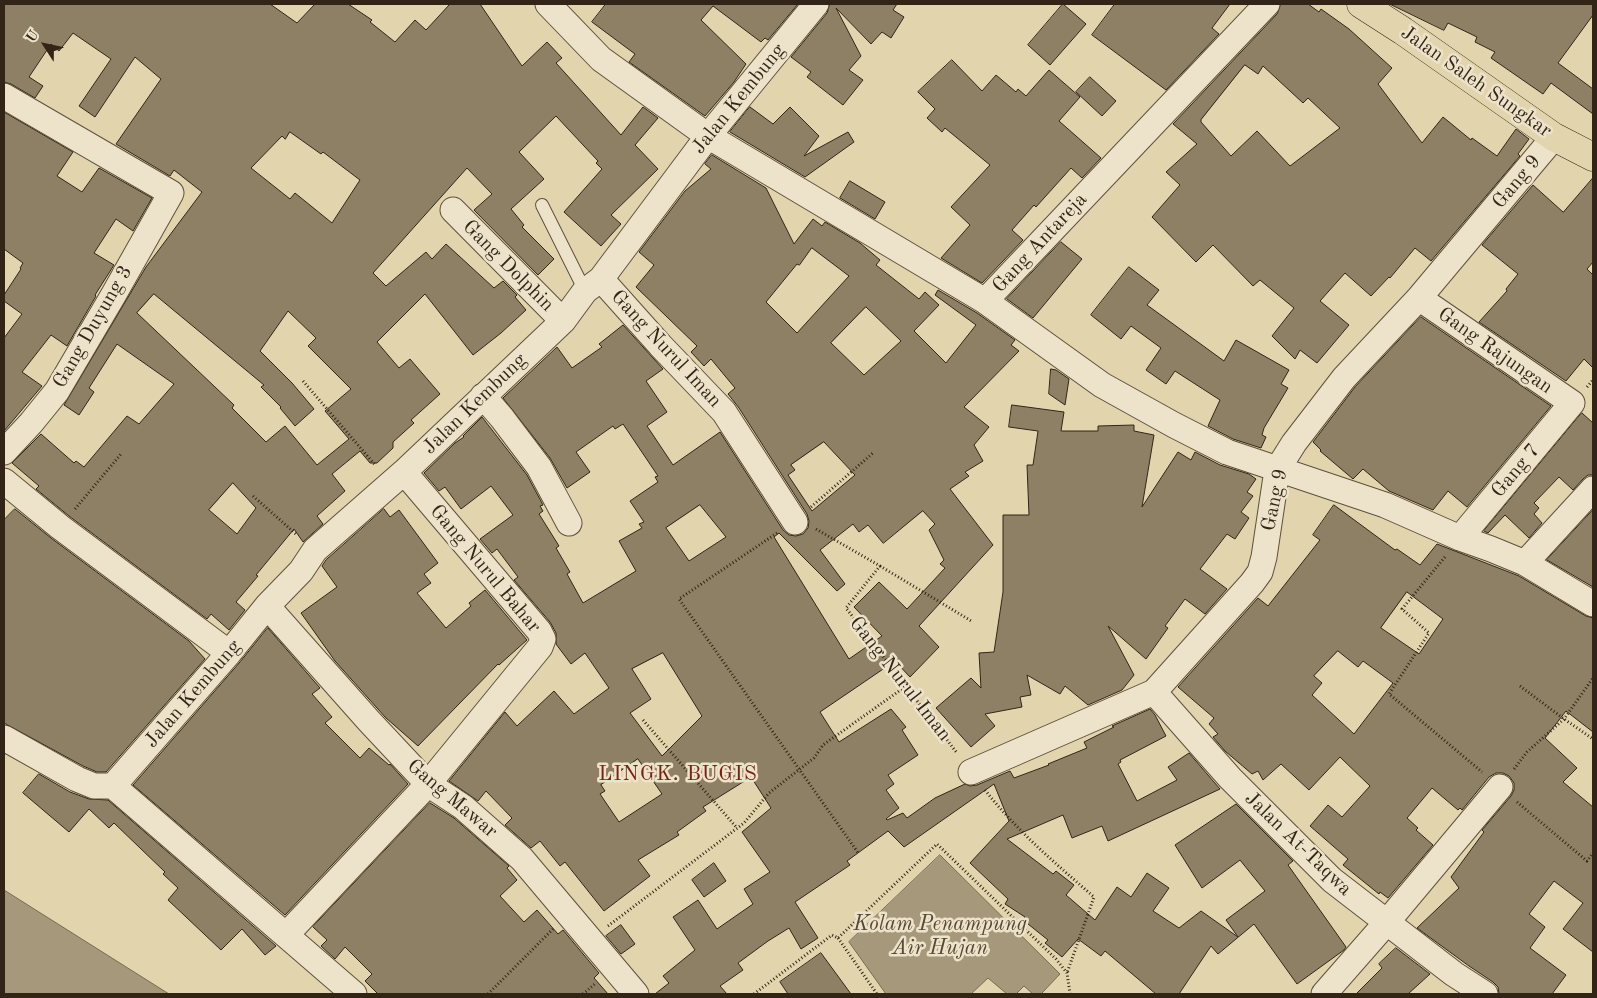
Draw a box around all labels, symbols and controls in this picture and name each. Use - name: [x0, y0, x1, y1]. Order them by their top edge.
- north arrow: [20, 20, 70, 70]
- street label: Jalan Saleh Sungkar: [1396, 21, 1556, 143]
- text: U: [24, 28, 42, 45]
- street label: Jalan Kembung: [687, 39, 791, 159]
- street label: Gang 9: [1488, 150, 1546, 214]
- street label: Gang Antareja: [988, 188, 1092, 298]
- street label: Gang Dolphin: [457, 215, 559, 317]
- street label: Gang Duyung 3: [48, 261, 138, 393]
- street label: Gang Nurul Iman: [605, 285, 727, 413]
- street label: Gang Rajungan: [1433, 302, 1557, 400]
- street label: Jalan Kembung: [418, 348, 532, 460]
- street label: Gang 7: [1487, 439, 1545, 503]
- street label: Gang 9: [1257, 467, 1293, 533]
- street label: Gang Nurul Bahar: [424, 500, 546, 638]
- street label: Gang Nurul Iman: [844, 612, 956, 746]
- street label: Jalan Kembung: [140, 635, 246, 753]
- street label: Gang Mawar: [402, 754, 502, 844]
- district label: LINGK. BUGIS: [597, 761, 759, 787]
- street label: Jalan At-Taqwa: [1239, 787, 1357, 901]
- water label: Kolam Penampung Air Hujan: [853, 911, 1027, 961]

